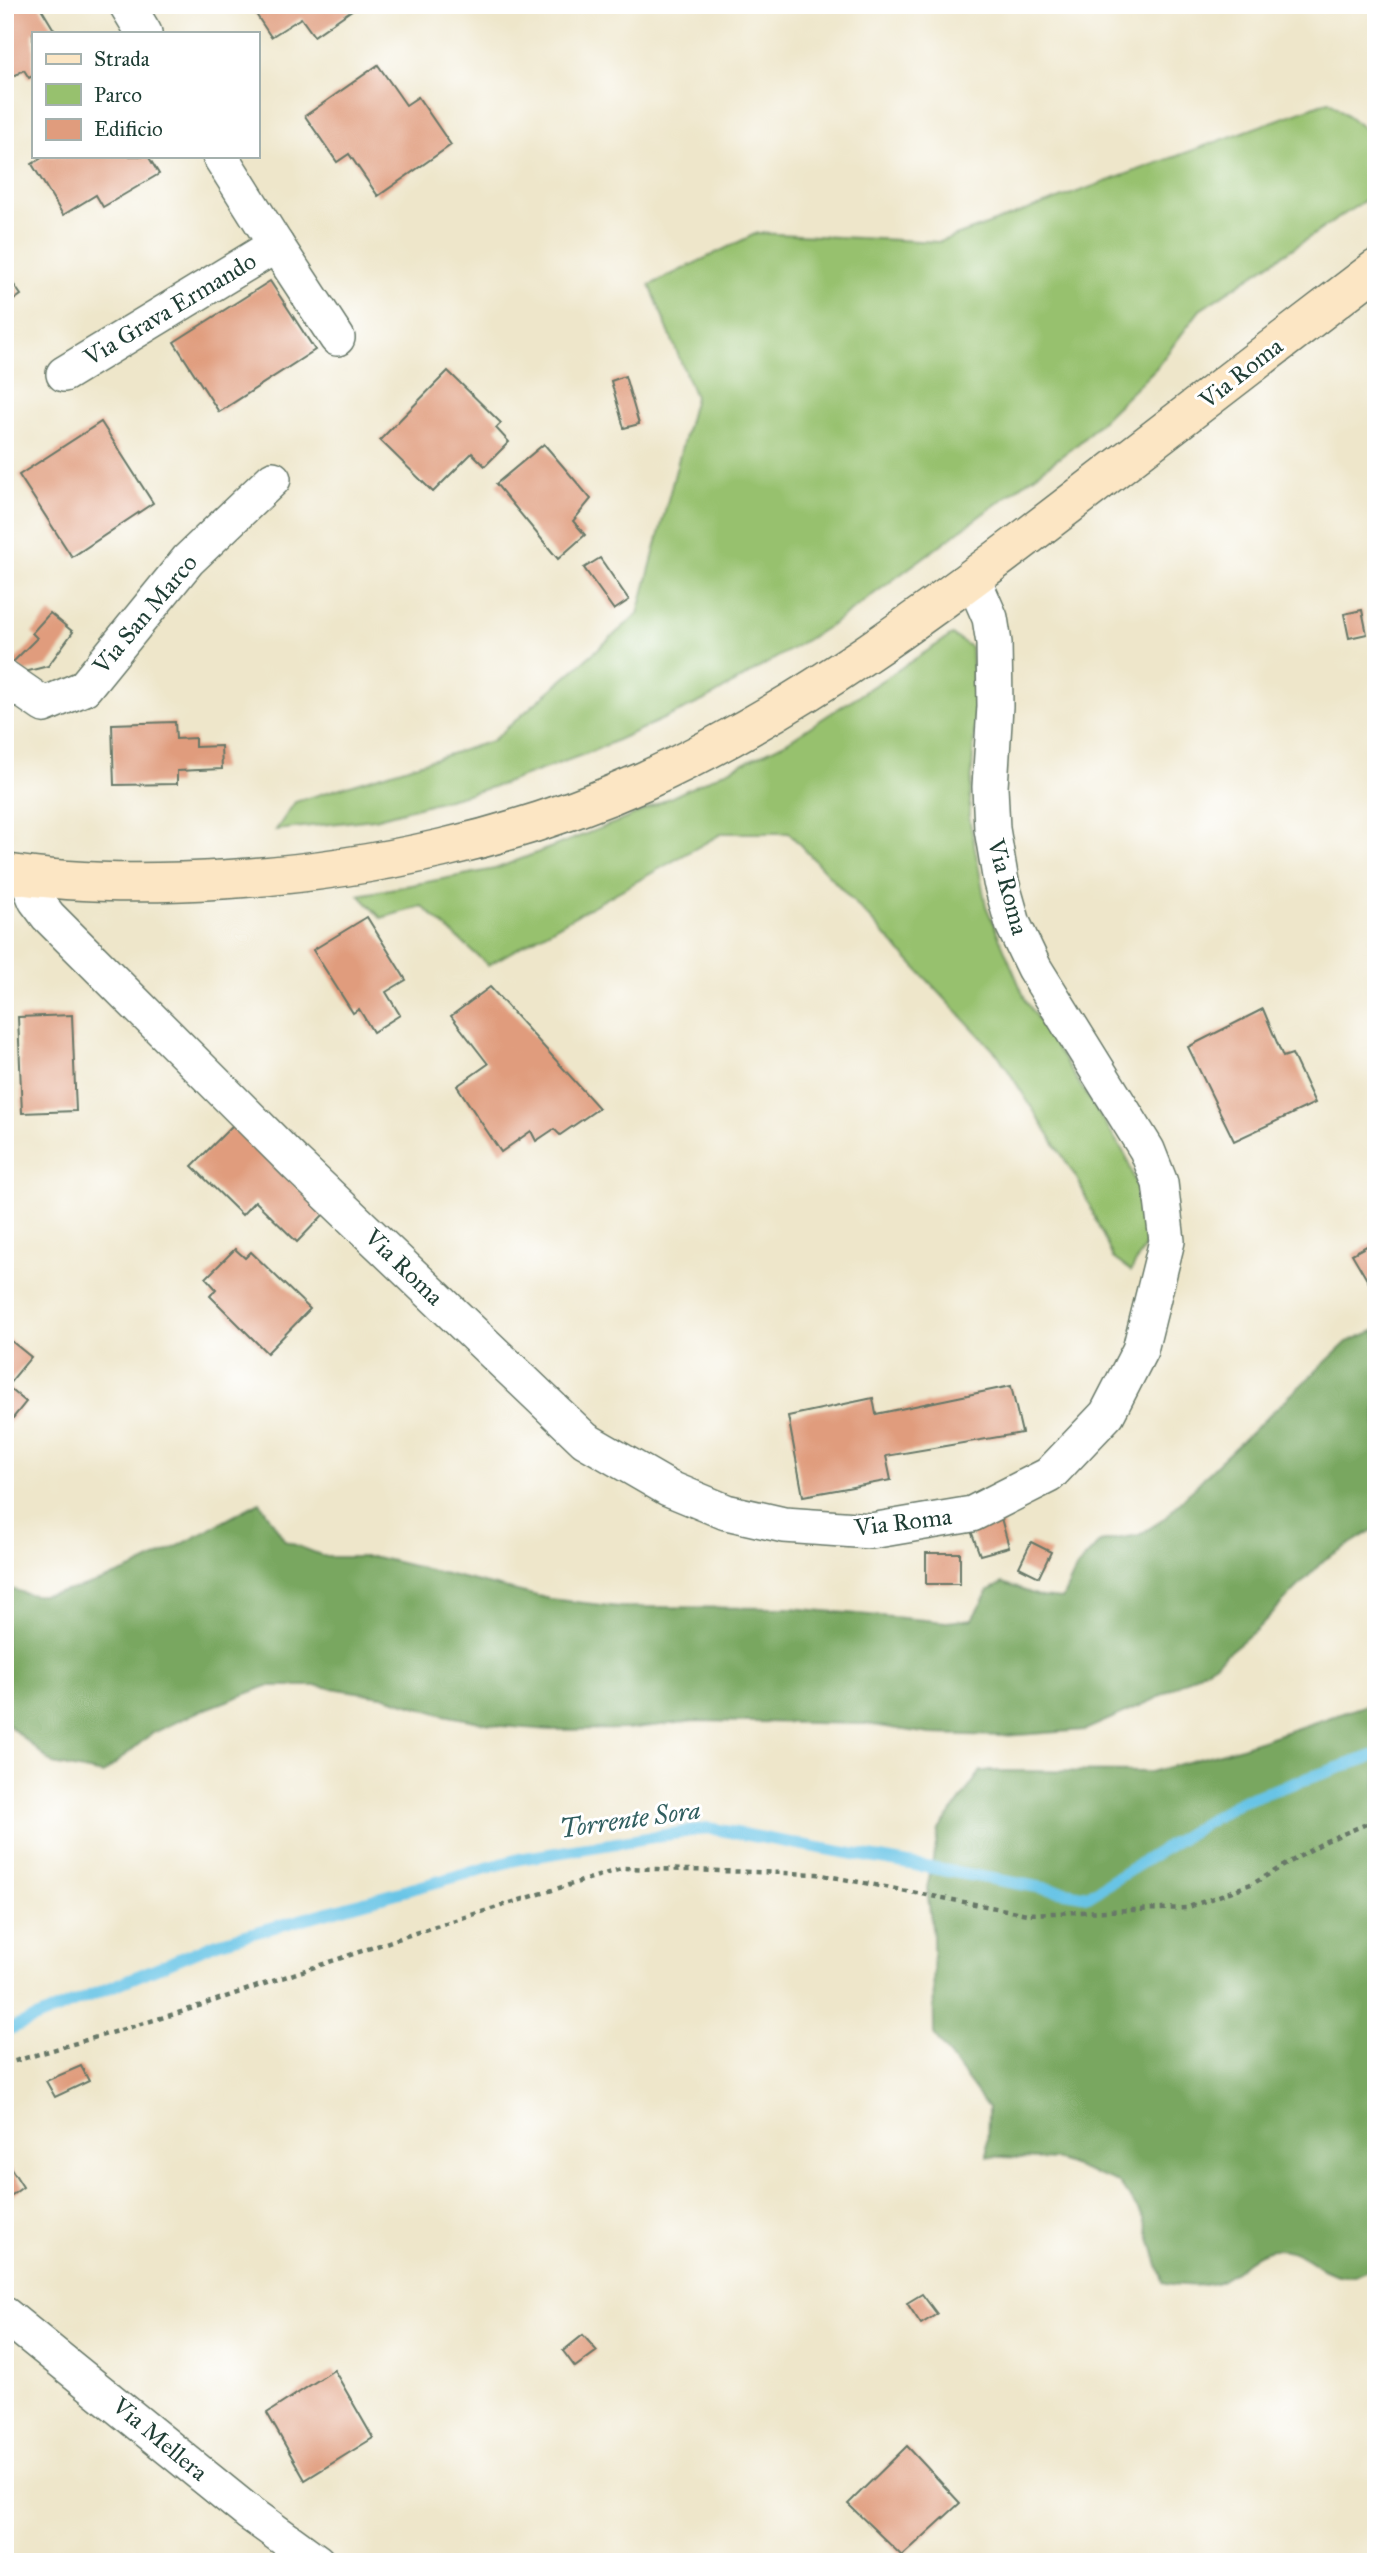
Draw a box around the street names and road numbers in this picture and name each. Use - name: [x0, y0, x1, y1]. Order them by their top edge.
- street label: Via Grava Ermando: [78, 246, 262, 373]
- street label: Via Roma: [1192, 331, 1289, 416]
- street label: Via San Marco: [86, 548, 204, 681]
- street label: Via Roma: [981, 835, 1035, 939]
- street label: Via Roma: [358, 1222, 450, 1312]
- street label: Via Roma: [852, 1501, 954, 1543]
- street label: Via Mellera: [105, 2390, 214, 2488]

